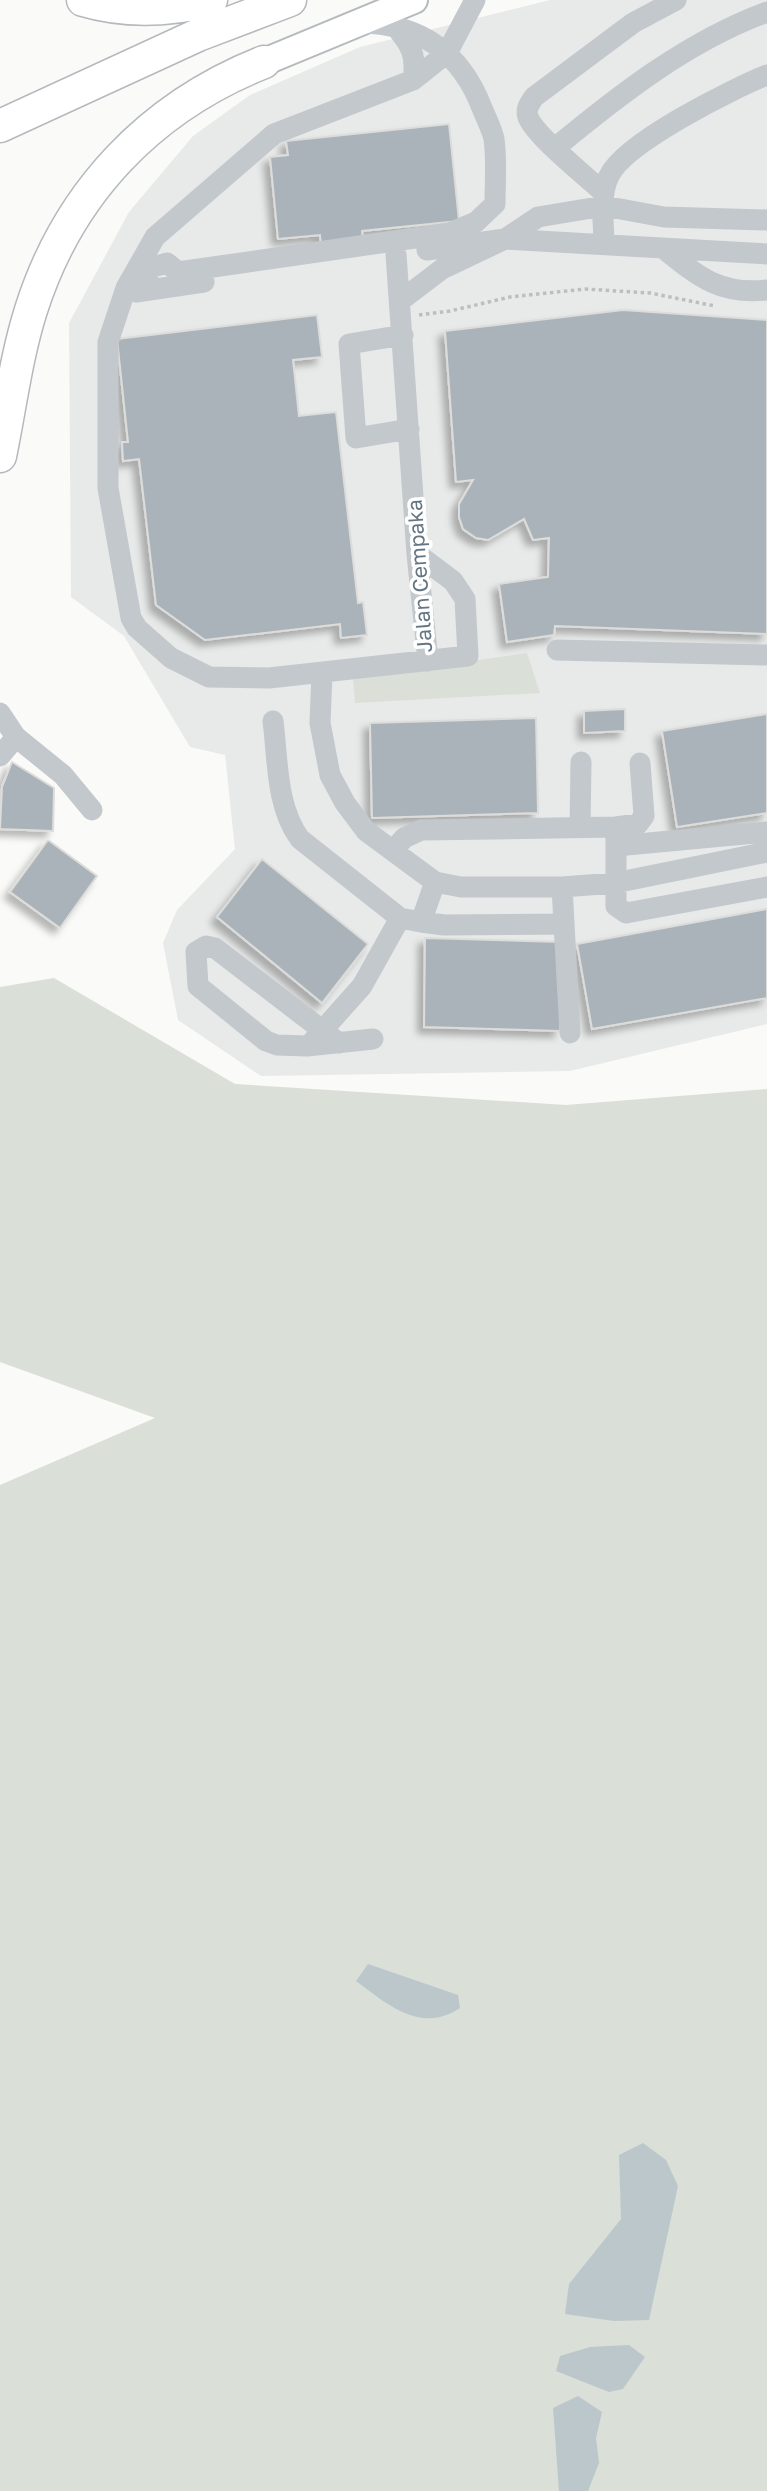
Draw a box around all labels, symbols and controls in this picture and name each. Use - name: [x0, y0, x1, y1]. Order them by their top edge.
- street label: Jalan Cempaka: [401, 498, 437, 654]

